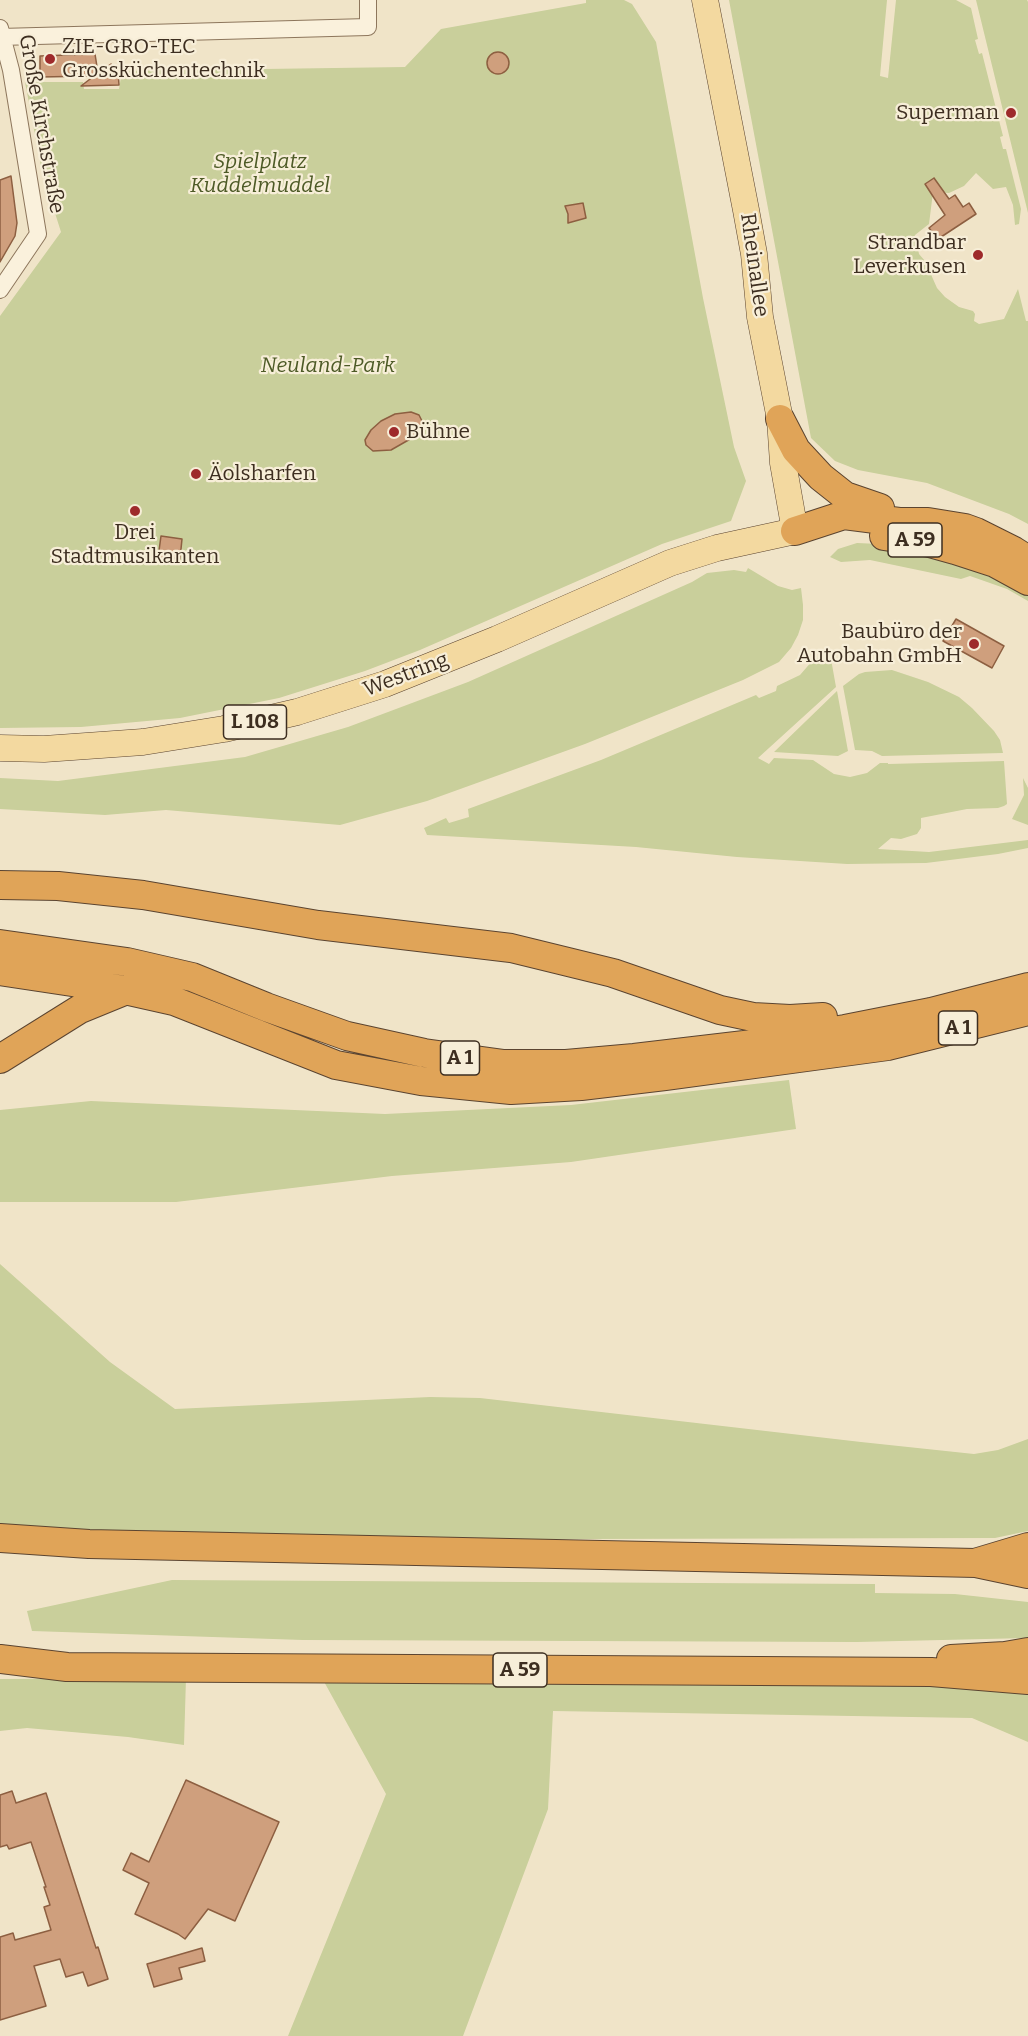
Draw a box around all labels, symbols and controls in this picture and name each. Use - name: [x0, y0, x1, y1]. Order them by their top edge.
- street label: Große Kirchstraße: [13, 33, 69, 215]
- place label: ZIE-GRO-TEC Grossküchentechnik: [62, 34, 265, 84]
- marker: ZIE-GRO-TEC Grossküchentechnik: [43, 52, 57, 66]
- place label: Superman: [896, 100, 999, 126]
- marker: Superman: [1004, 106, 1018, 120]
- park label: Spielplatz Kuddelmuddel: [190, 149, 330, 199]
- street label: Rheinallee: [734, 212, 774, 318]
- place label: Strandbar Leverkusen: [853, 230, 966, 280]
- marker: Strandbar Leverkusen: [971, 248, 985, 262]
- park label: Neuland-Park: [261, 353, 395, 379]
- place label: Bühne: [406, 419, 470, 445]
- marker: Bühne: [387, 425, 401, 439]
- place label: Äolsharfen: [208, 461, 316, 487]
- marker: Äolsharfen: [189, 467, 203, 481]
- marker: Drei Stadtmusikanten: [128, 504, 142, 518]
- place label: Drei Stadtmusikanten: [51, 520, 219, 570]
- road number: A 59: [888, 523, 942, 557]
- place label: Baubüro der Autobahn GmbH: [797, 619, 962, 669]
- marker: Baubüro der Autobahn GmbH: [967, 637, 981, 651]
- street label: Westring: [360, 647, 452, 703]
- road number: L 108: [224, 705, 286, 739]
- road number: A 1: [938, 1011, 978, 1045]
- road number: A 1: [440, 1041, 480, 1075]
- road number: A 59: [493, 1653, 547, 1687]

